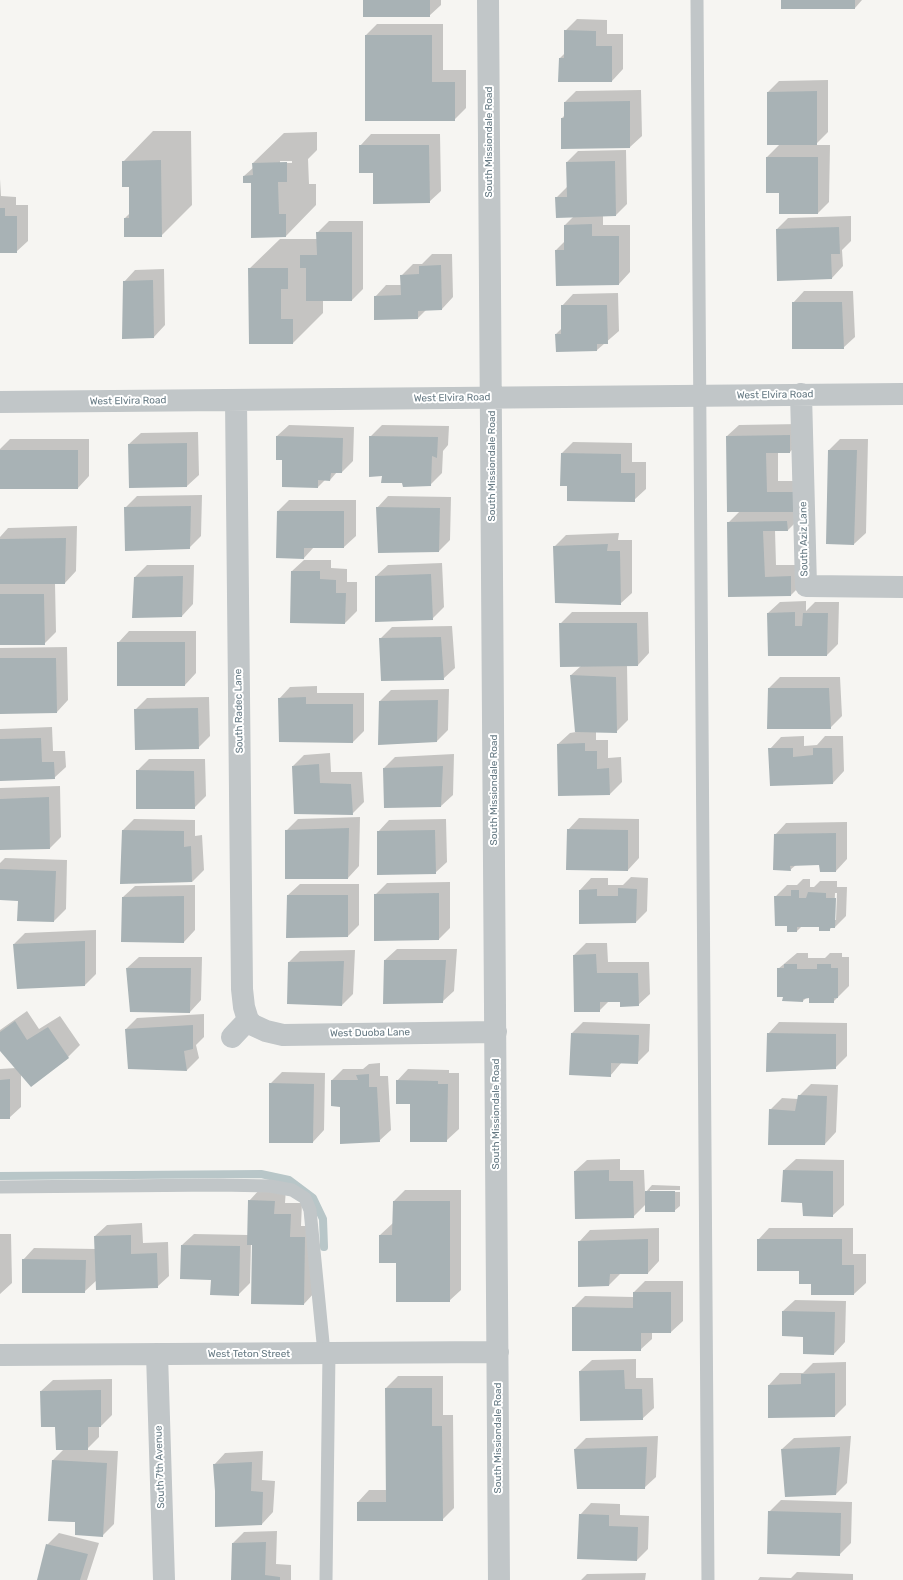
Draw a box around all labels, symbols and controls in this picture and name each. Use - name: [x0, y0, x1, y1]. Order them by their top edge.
- street label: South Missiondale Road: [483, 87, 495, 197]
- street label: West Elvira Road: [737, 388, 813, 402]
- street label: West Elvira Road: [414, 391, 490, 405]
- street label: West Elvira Road: [90, 394, 166, 408]
- street label: South Missiondale Road: [486, 411, 498, 521]
- street label: South Aziz Lane: [797, 501, 811, 577]
- street label: South Radec Lane: [232, 668, 246, 754]
- street label: South Missiondale Road: [488, 735, 500, 845]
- street label: West Duoba Lane: [330, 1026, 410, 1040]
- street label: South Missiondale Road: [490, 1059, 502, 1169]
- street label: West Teton Street: [208, 1348, 290, 1360]
- street label: South Missiondale Road: [492, 1383, 504, 1493]
- street label: South 7th Avenue: [153, 1425, 167, 1509]

